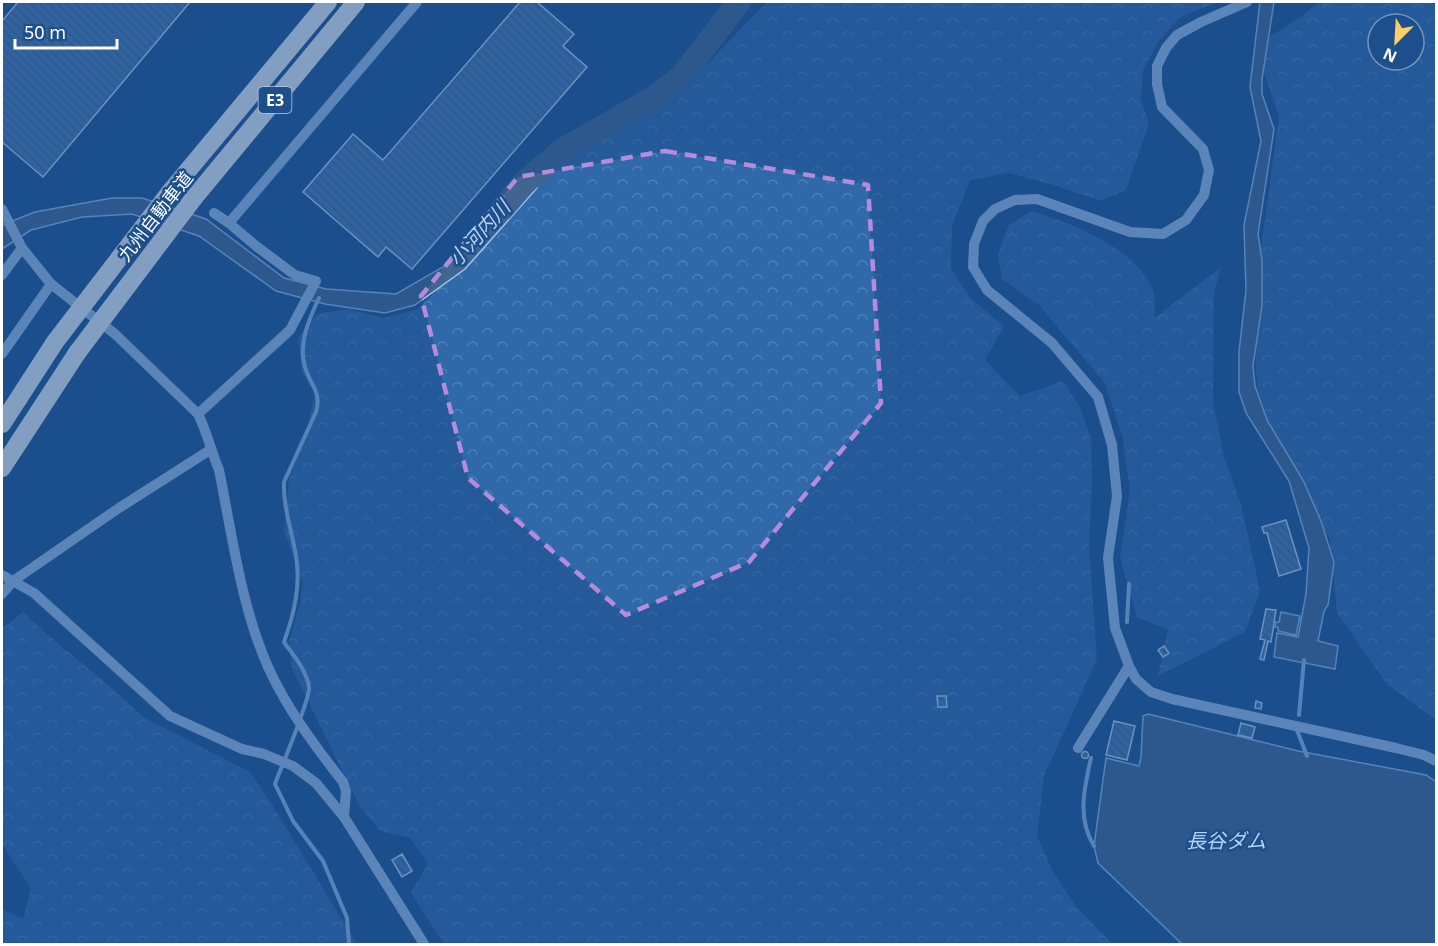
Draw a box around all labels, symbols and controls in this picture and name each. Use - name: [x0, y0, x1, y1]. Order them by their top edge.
- scale bar: [15, 12, 117, 50]
- north arrow: [1366, 12, 1426, 72]
- text: 50 m: [24, 20, 66, 44]
- text: N: [1379, 43, 1400, 68]
- road number: E3: [258, 87, 292, 113]
- street label: 九州自動車道: [112, 166, 198, 266]
- water label: 小河内川: [442, 193, 517, 272]
- water label: 長谷ダム: [1186, 827, 1266, 854]

